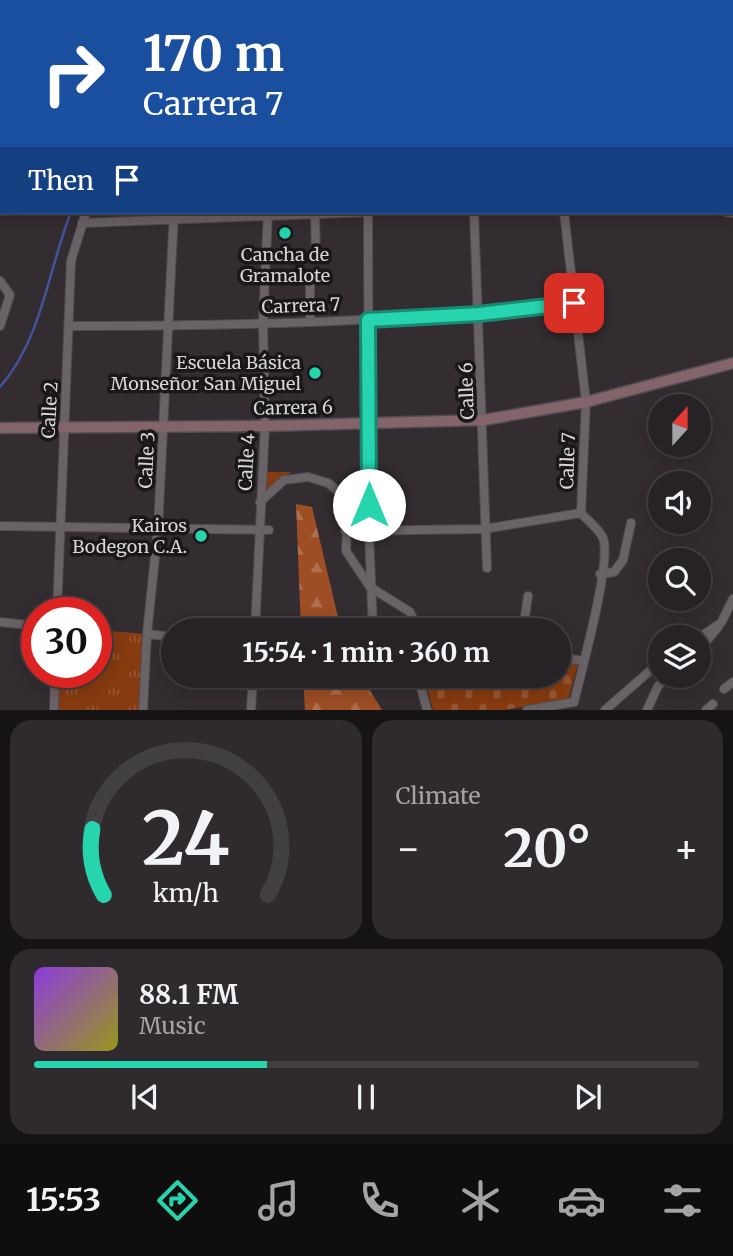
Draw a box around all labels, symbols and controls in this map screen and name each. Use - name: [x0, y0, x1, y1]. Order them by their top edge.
- text: 170 m: [143, 23, 284, 84]
- icon: right: [28, 28, 119, 119]
- text: Carrera 7: [143, 84, 283, 124]
- icon: arrive: [108, 161, 146, 199]
- text: Then: [28, 164, 94, 197]
- marker: Cancha de Gramalote: [277, 225, 293, 241]
- place label: Cancha de Gramalote: [240, 243, 330, 287]
- pin: [544, 273, 604, 333]
- icon: arrive: [555, 284, 593, 322]
- street label: Carrera 7: [261, 293, 341, 318]
- place label: Escuela Básica Monseñor San Miguel: [111, 351, 301, 395]
- street label: Calle 6: [454, 362, 479, 420]
- marker: Escuela Básica Monseñor San Miguel: [307, 365, 323, 381]
- street label: Calle 2: [37, 381, 62, 439]
- north arrow: [648, 394, 710, 457]
- map controls: [648, 394, 711, 688]
- street label: Carrera 6: [253, 395, 333, 420]
- street label: Calle 3: [134, 431, 159, 489]
- street label: Calle 7: [555, 432, 580, 490]
- street label: Calle 4: [234, 433, 259, 491]
- position arrow: [332, 468, 406, 542]
- button: sound: [648, 471, 711, 534]
- place label: Kairos Bodegon C.A.: [72, 514, 187, 558]
- marker: Kairos Bodegon C.A.: [193, 528, 209, 544]
- button: search: [648, 548, 711, 611]
- speed limit sign: 30: [21, 597, 112, 688]
- button: layers: [648, 625, 711, 688]
- text: 15:54 · 1 min · 360 m: [242, 636, 490, 669]
- text: Climate: [396, 781, 481, 810]
- text: 24: [142, 794, 230, 886]
- text: 20°: [503, 816, 591, 881]
- text: −: [396, 825, 421, 872]
- text: +: [674, 825, 699, 872]
- text: km/h: [153, 877, 219, 909]
- text: 88.1 FM: [139, 978, 239, 1011]
- text: Music: [139, 1011, 206, 1040]
- icon: previous: [126, 1078, 164, 1116]
- icon: pause: [347, 1078, 385, 1116]
- icon: next: [569, 1078, 607, 1116]
- icon: directions: [153, 1176, 202, 1225]
- icon: music: [254, 1176, 303, 1225]
- icon: phone: [355, 1176, 404, 1225]
- icon: climate: [456, 1176, 505, 1225]
- icon: car: [557, 1176, 606, 1225]
- icon: filters: [658, 1176, 707, 1225]
- text: 15:53: [26, 1180, 101, 1220]

